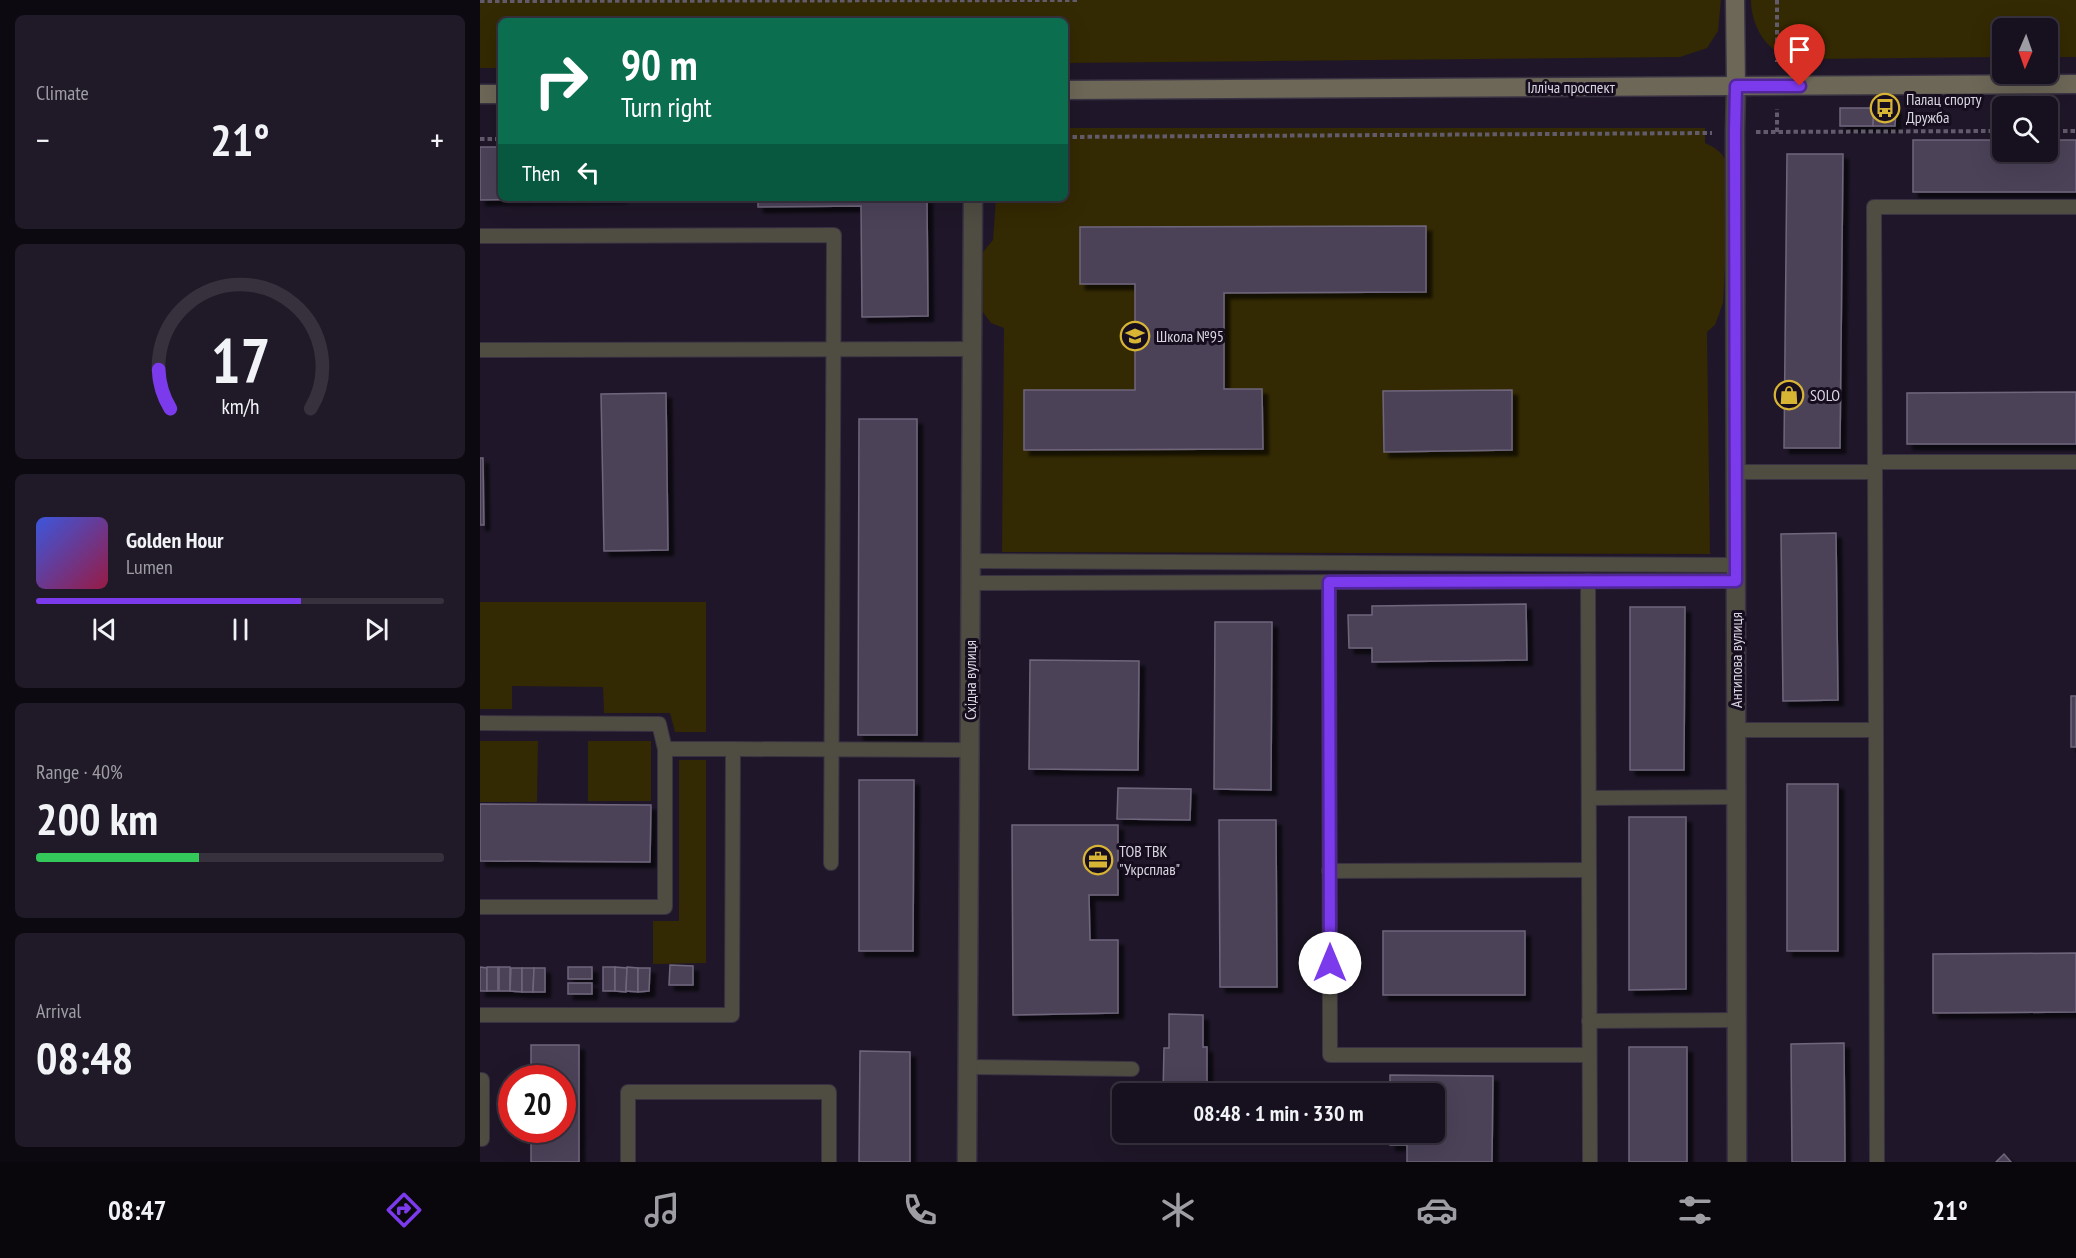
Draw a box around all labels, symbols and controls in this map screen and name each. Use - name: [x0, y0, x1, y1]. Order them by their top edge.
- north arrow: [1992, 18, 2058, 84]
- map controls: [1992, 18, 2058, 162]
- pin: [1774, 24, 1825, 86]
- icon: arrive: [1783, 33, 1816, 66]
- text: 90 m: [621, 37, 698, 92]
- icon: right: [522, 42, 600, 120]
- street label: Ілліча проспект: [1527, 77, 1616, 97]
- text: Climate: [36, 80, 89, 106]
- place label: Палац спорту Дружба: [1906, 89, 1982, 127]
- text: Turn right: [621, 90, 712, 124]
- bus stop icon: Палац спорту Дружба: [1869, 92, 1901, 124]
- button: search: [1992, 96, 2058, 162]
- text: 21°: [210, 110, 270, 168]
- text: −: [36, 118, 50, 161]
- text: +: [430, 118, 444, 161]
- icon: left: [572, 156, 605, 189]
- text: Then: [522, 159, 560, 187]
- text: 17: [210, 319, 270, 400]
- school or university icon: Школа №95: [1119, 320, 1151, 352]
- place label: Школа №95: [1156, 326, 1224, 346]
- shop icon: SOLO: [1773, 379, 1805, 411]
- place label: SOLO: [1810, 385, 1840, 405]
- text: km/h: [221, 392, 259, 420]
- text: Golden Hour: [126, 526, 224, 554]
- text: Lumen: [126, 554, 173, 580]
- street label: Антипова вулиця: [1726, 612, 1746, 708]
- icon: previous: [88, 613, 121, 646]
- icon: pause: [224, 613, 257, 646]
- icon: next: [360, 613, 393, 646]
- street label: Східна вулиця: [960, 640, 980, 720]
- text: Range · 40%: [36, 759, 123, 785]
- text: 200 km: [36, 789, 158, 847]
- place label: ТОВ ТВК "Укрсплав": [1119, 841, 1180, 879]
- office icon: ТОВ ТВК "Укрсплав": [1082, 844, 1114, 876]
- position arrow: [1298, 931, 1362, 995]
- text: Arrival: [36, 998, 81, 1024]
- text: 08:48: [36, 1028, 133, 1086]
- speed limit sign: 20: [498, 1065, 576, 1143]
- text: 08:48 · 1 min · 330 m: [1193, 1099, 1364, 1127]
- icon: directions: [383, 1189, 425, 1231]
- icon: music: [641, 1189, 683, 1231]
- icon: phone: [899, 1189, 941, 1231]
- icon: climate: [1157, 1189, 1199, 1231]
- icon: car: [1416, 1189, 1458, 1231]
- icon: filters: [1674, 1189, 1716, 1231]
- text: 08:47: [108, 1193, 167, 1227]
- text: 21°: [1932, 1193, 1968, 1227]

